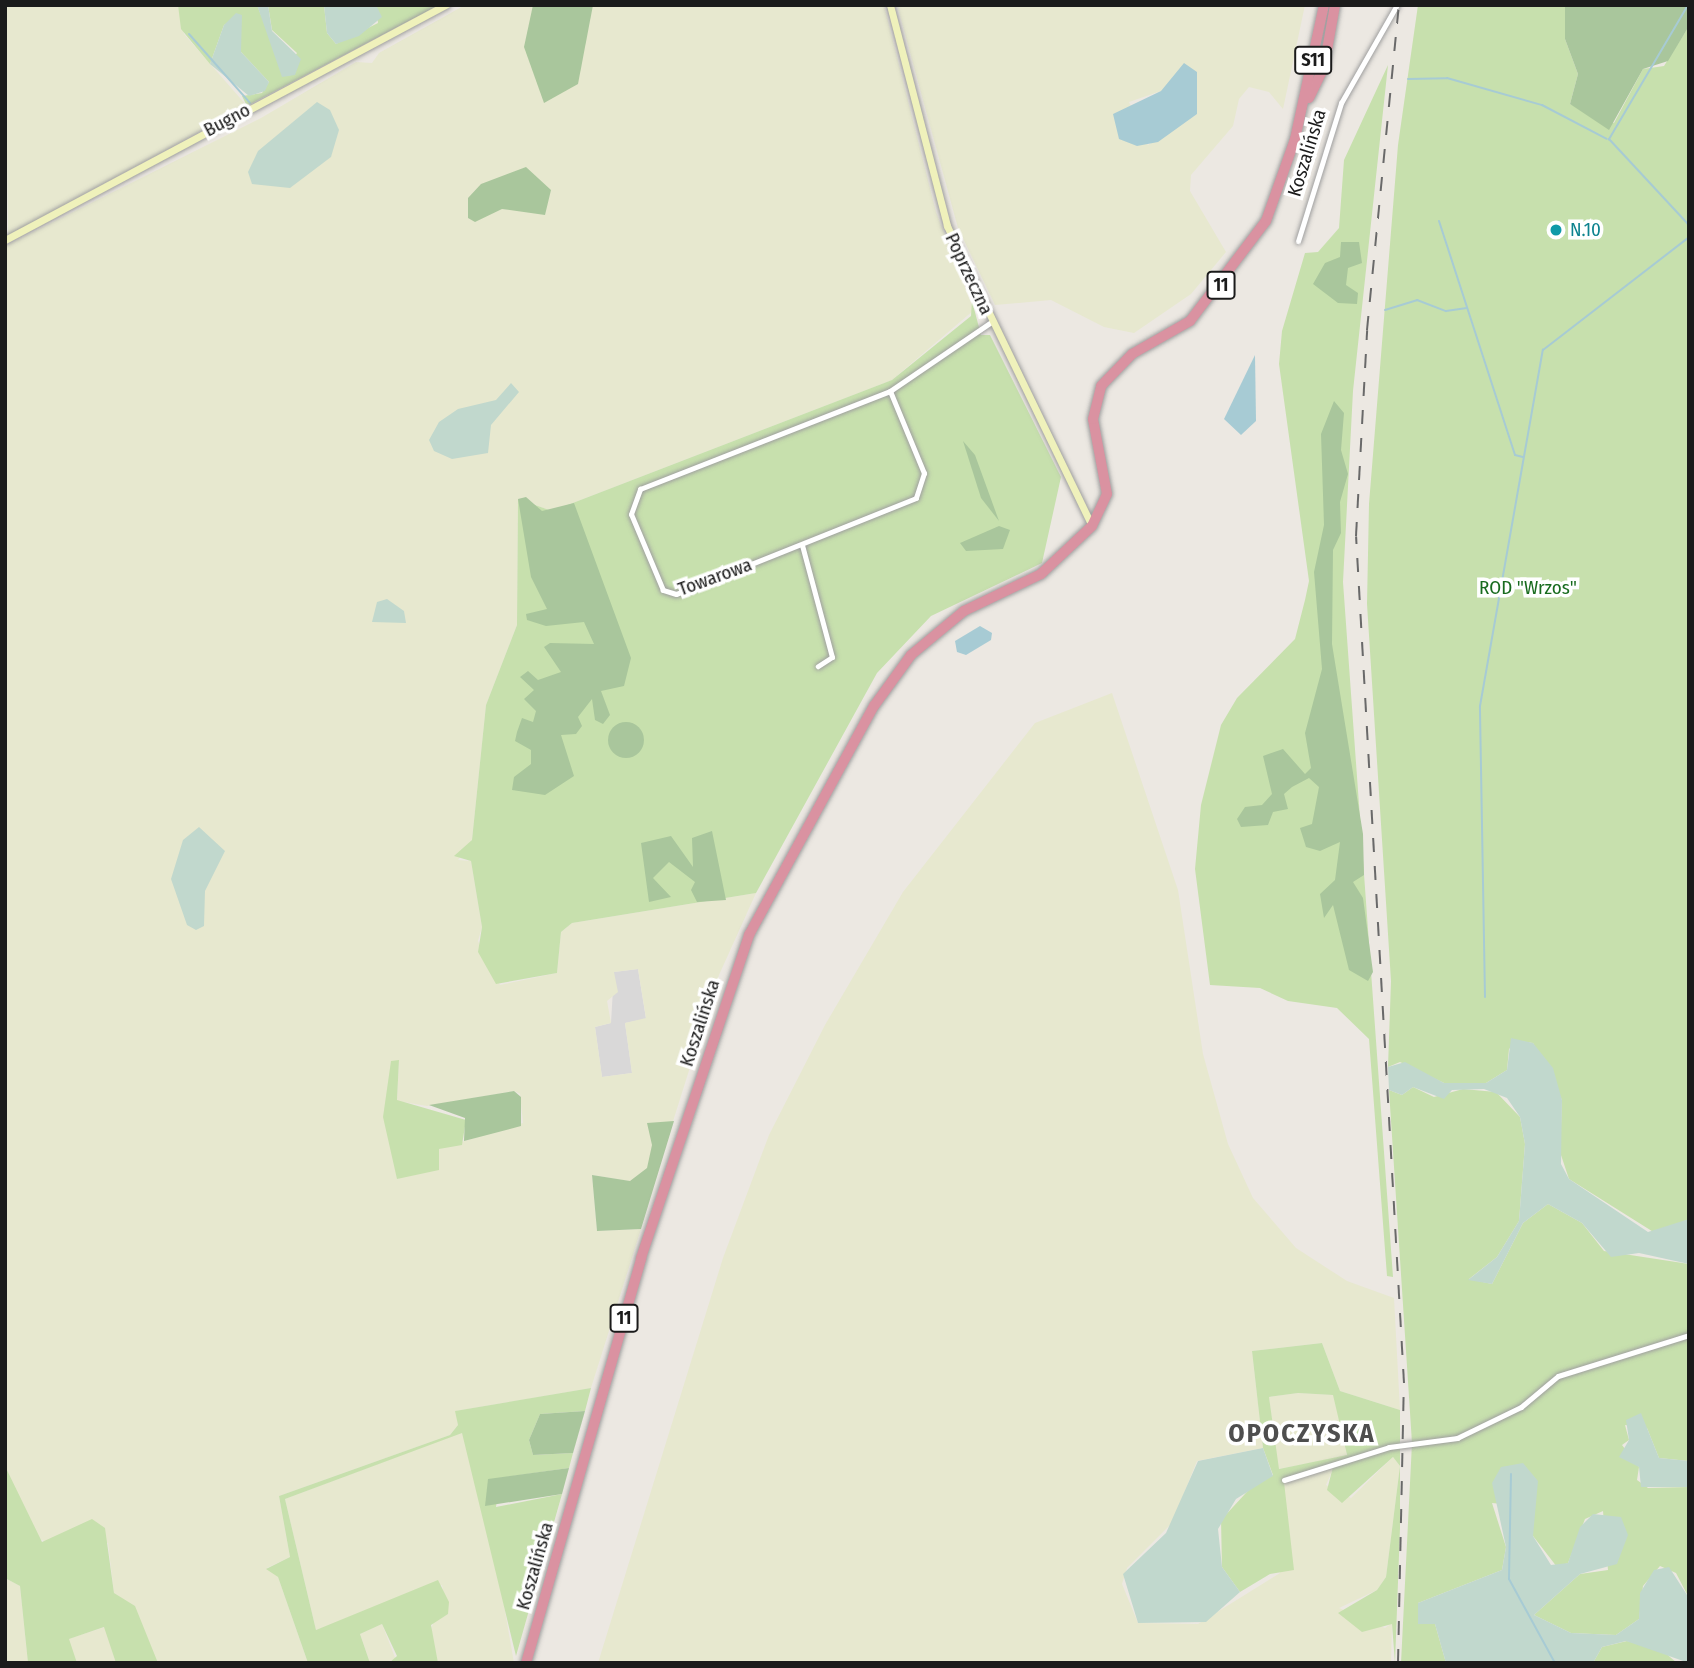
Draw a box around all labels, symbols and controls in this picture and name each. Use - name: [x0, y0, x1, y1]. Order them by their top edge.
- road number: S11: [1294, 46, 1332, 74]
- street label: Bugno: [200, 98, 254, 142]
- street label: Koszalińska: [1283, 107, 1331, 199]
- place label: N.10: [1570, 219, 1601, 241]
- marker: N.10: [1548, 222, 1564, 238]
- street label: Poprzeczna: [940, 229, 998, 319]
- road number: 11: [1205, 270, 1237, 300]
- street label: Towarowa: [675, 553, 755, 601]
- park label: ROD "Wrzos": [1479, 577, 1577, 599]
- street label: Koszalińska: [675, 977, 725, 1069]
- road number: 11: [608, 1303, 640, 1332]
- district label: OPOCZYSKA: [1229, 1418, 1375, 1450]
- street label: Koszalińska: [512, 1520, 558, 1612]

